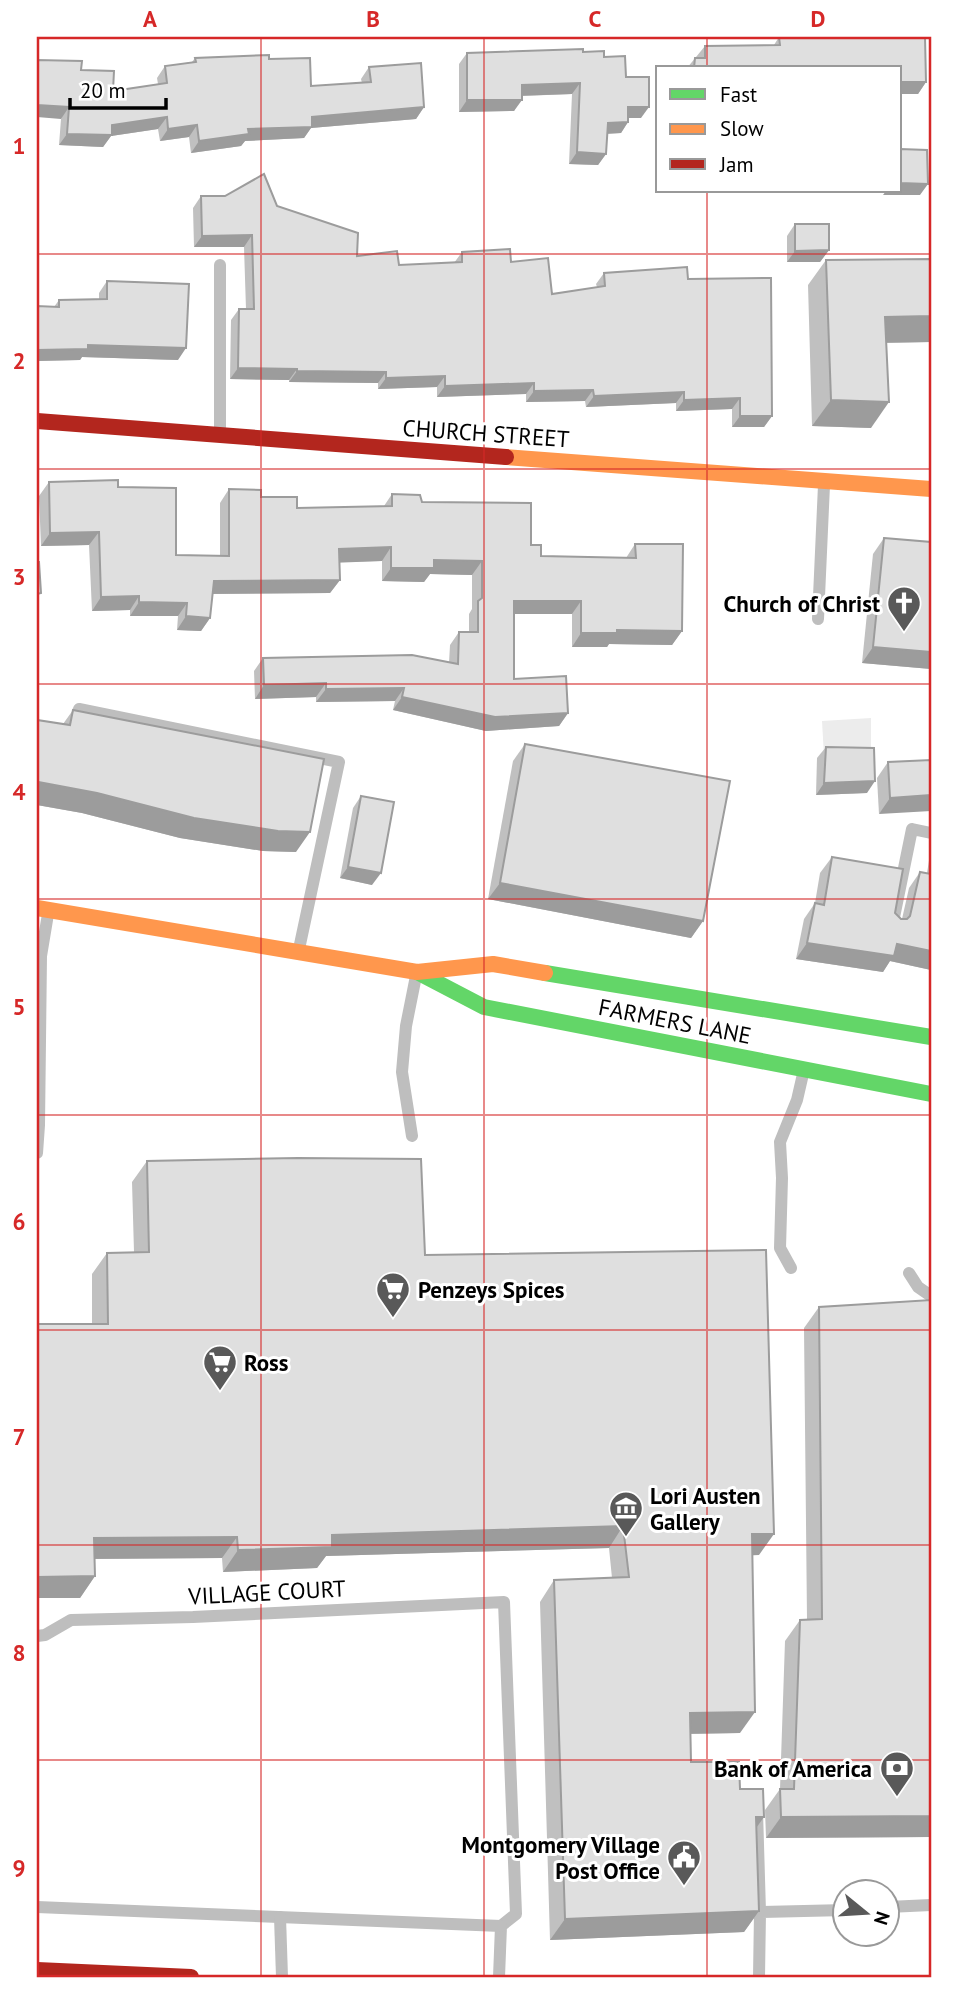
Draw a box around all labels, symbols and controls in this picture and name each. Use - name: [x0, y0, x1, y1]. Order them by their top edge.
- text: A: [143, 4, 157, 33]
- text: B: [366, 4, 380, 33]
- text: C: [589, 4, 602, 33]
- text: D: [811, 4, 825, 33]
- scale bar: [70, 66, 166, 110]
- legend: [656, 66, 902, 192]
- text: 20 m: [80, 77, 126, 104]
- text: Fast: [720, 81, 757, 108]
- text: Slow: [720, 115, 764, 142]
- text: 1: [12, 131, 26, 160]
- text: Jam: [719, 151, 754, 178]
- text: 2: [12, 346, 26, 375]
- street label: CHURCH STREET: [402, 413, 571, 453]
- text: 3: [12, 562, 26, 591]
- church icon: Church of Christ: [885, 584, 923, 633]
- place label: Church of Christ: [723, 589, 880, 618]
- text: 4: [12, 777, 26, 806]
- text: 5: [12, 992, 26, 1021]
- street label: FARMERS LANE: [596, 992, 754, 1050]
- text: 6: [12, 1207, 26, 1236]
- supermarket icon: Penzeys Spices: [374, 1270, 412, 1319]
- place label: Penzeys Spices: [418, 1275, 565, 1304]
- supermarket icon: Ross: [201, 1343, 239, 1392]
- place label: Ross: [244, 1348, 289, 1377]
- text: 7: [12, 1422, 26, 1451]
- place label: Lori Austen Gallery: [650, 1481, 761, 1536]
- museum icon: Lori Austen Gallery: [607, 1489, 645, 1538]
- street label: VILLAGE COURT: [187, 1573, 347, 1611]
- text: 8: [12, 1638, 26, 1667]
- bank icon: Bank of America: [878, 1749, 916, 1798]
- place label: Bank of America: [714, 1754, 872, 1783]
- place label: Montgomery Village Post Office: [462, 1830, 660, 1885]
- public building icon: Montgomery Village Post Office: [665, 1838, 703, 1887]
- text: 9: [12, 1853, 26, 1882]
- north arrow: [832, 1878, 902, 1948]
- text: N: [869, 1909, 896, 1928]

